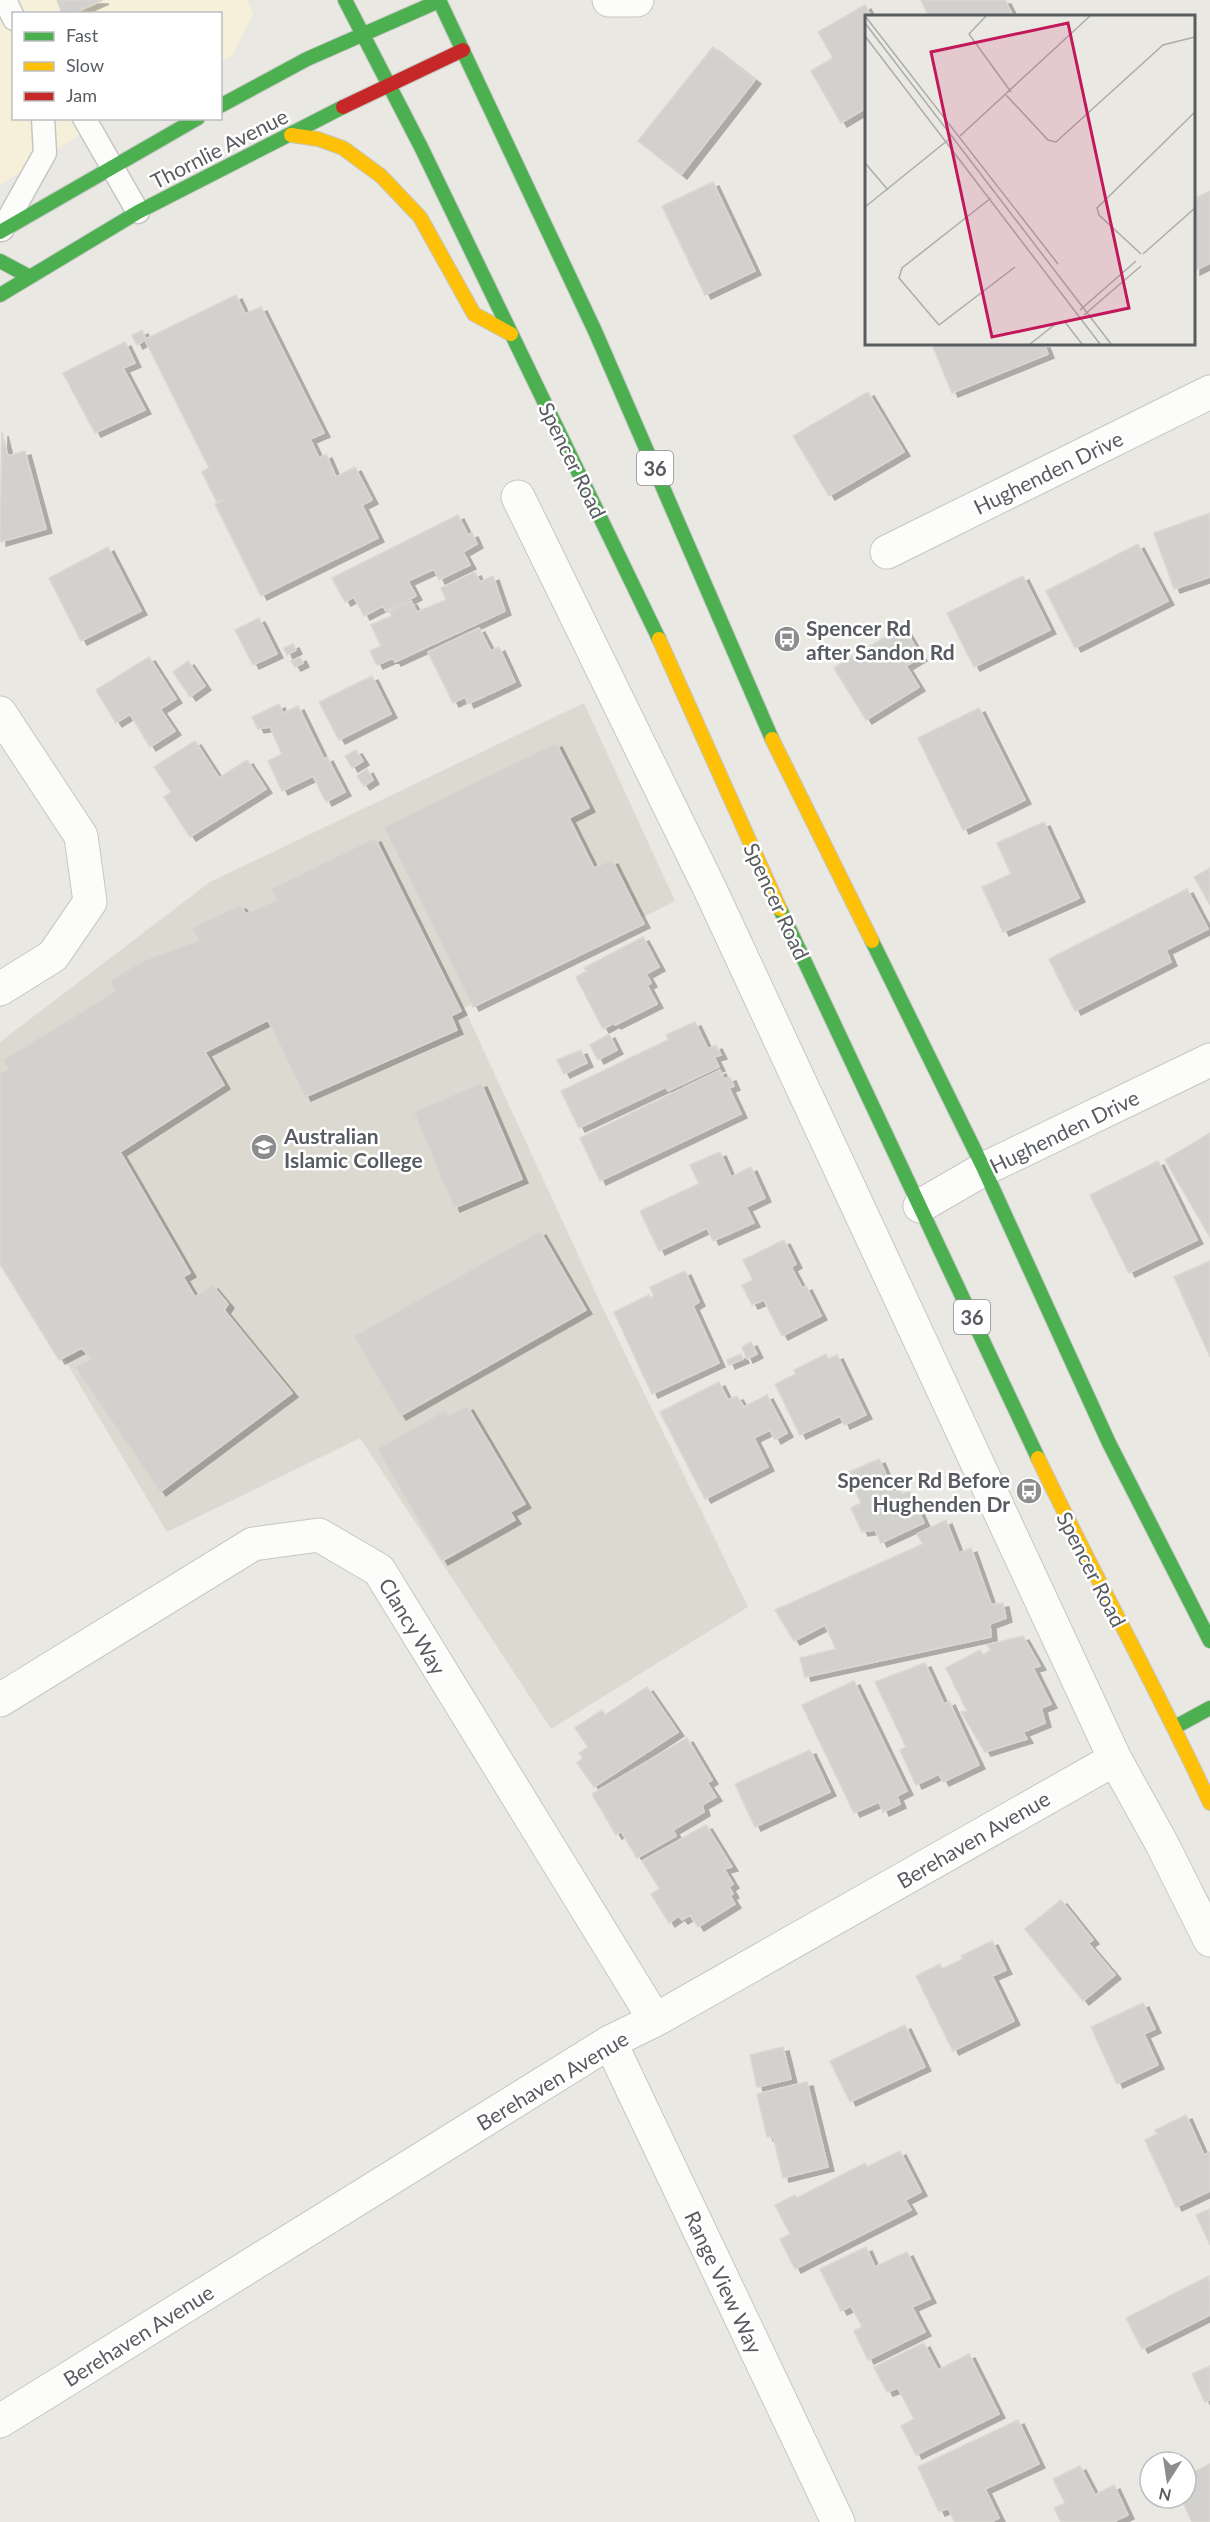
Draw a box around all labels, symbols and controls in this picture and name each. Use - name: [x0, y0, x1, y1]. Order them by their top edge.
- legend: [12, 12, 222, 120]
- inset map: [865, 15, 1195, 345]
- text: Fast: [66, 24, 99, 46]
- text: Slow: [66, 54, 104, 76]
- text: Jam: [66, 84, 97, 106]
- street label: Thornlie Avenue: [146, 103, 292, 193]
- street label: Spencer Road: [534, 398, 612, 522]
- street label: Hughenden Drive: [969, 425, 1127, 519]
- road number: 36: [637, 451, 673, 485]
- place label: Spencer Rd after Sandon Rd: [806, 615, 955, 664]
- bus stop icon: Spencer Rd after Sandon Rd: [772, 624, 802, 654]
- street label: Spencer Road: [739, 839, 815, 963]
- street label: Hughenden Drive: [985, 1084, 1143, 1178]
- place label: Australian Islamic College: [283, 1123, 423, 1172]
- school or university icon: Australian Islamic College: [249, 1132, 279, 1162]
- road number: 36: [954, 1300, 990, 1334]
- place label: Spencer Rd Before Hughenden Dr: [837, 1467, 1010, 1516]
- bus stop icon: Spencer Rd Before Hughenden Dr: [1014, 1476, 1044, 1506]
- street label: Spencer Road: [1052, 1507, 1132, 1631]
- street label: Clancy Way: [374, 1573, 452, 1679]
- street label: Berehaven Avenue: [892, 1785, 1054, 1893]
- street label: Berehaven Avenue: [472, 2025, 632, 2135]
- street label: Range View Way: [680, 2207, 768, 2357]
- street label: Berehaven Avenue: [58, 2279, 218, 2391]
- north arrow: [1138, 2450, 1198, 2510]
- text: N: [1157, 2485, 1173, 2506]

